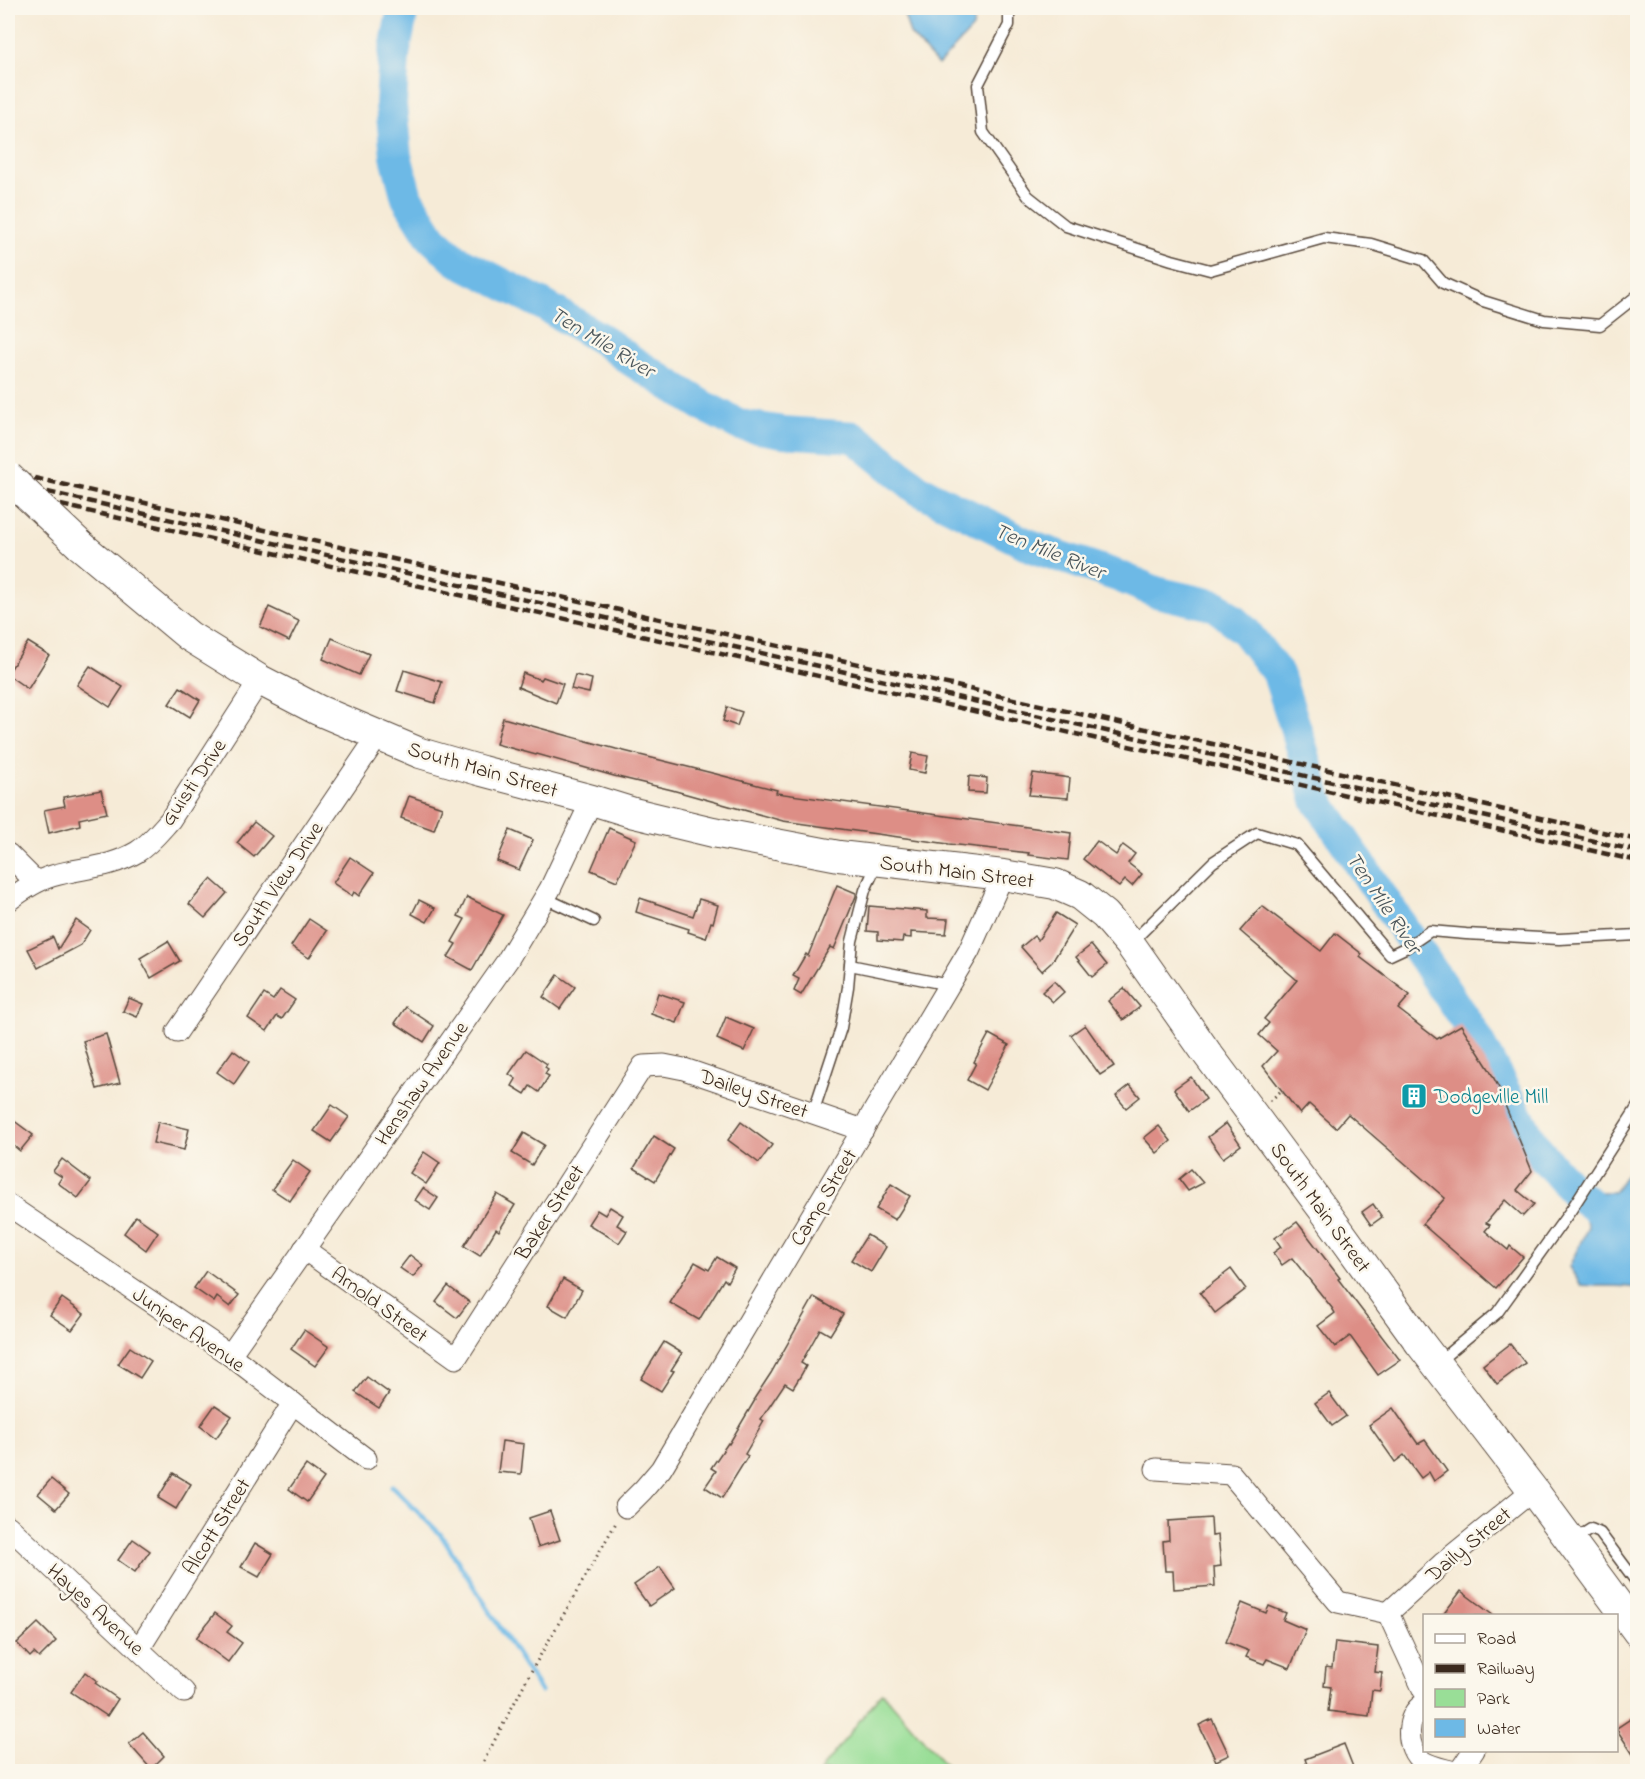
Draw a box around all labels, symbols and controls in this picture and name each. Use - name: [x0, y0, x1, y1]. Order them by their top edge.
- water label: Ten Mile River: [543, 300, 663, 389]
- water label: Ten Mile River: [989, 516, 1112, 591]
- street label: Guisti Drive: [154, 733, 235, 833]
- street label: South Main Street: [404, 735, 561, 807]
- street label: South View Drive: [226, 816, 332, 954]
- water label: Ten Mile River: [1336, 846, 1430, 964]
- street label: South Main Street: [878, 849, 1036, 897]
- street label: Henshaw Avenue: [369, 1015, 477, 1152]
- street label: Dailey Street: [693, 1062, 812, 1129]
- building icon: Dodgeville Mill: [1399, 1081, 1429, 1111]
- place label: Dodgeville Mill: [1433, 1083, 1548, 1115]
- street label: South Main Street: [1262, 1137, 1377, 1280]
- street label: Camp Street: [784, 1144, 866, 1252]
- street label: Baker Street: [508, 1159, 593, 1268]
- street label: Arnold Street: [324, 1260, 434, 1351]
- street label: Juniper Avenue: [125, 1281, 251, 1381]
- street label: Alcott Street: [176, 1473, 259, 1581]
- street label: Daily Street: [1419, 1501, 1520, 1593]
- street label: Hayes Avenue: [38, 1557, 150, 1665]
- legend: [1423, 1614, 1618, 1752]
- text: Road: [1477, 1627, 1516, 1653]
- text: Railway: [1477, 1657, 1534, 1683]
- text: Park: [1477, 1687, 1510, 1713]
- text: Water: [1477, 1717, 1521, 1743]

